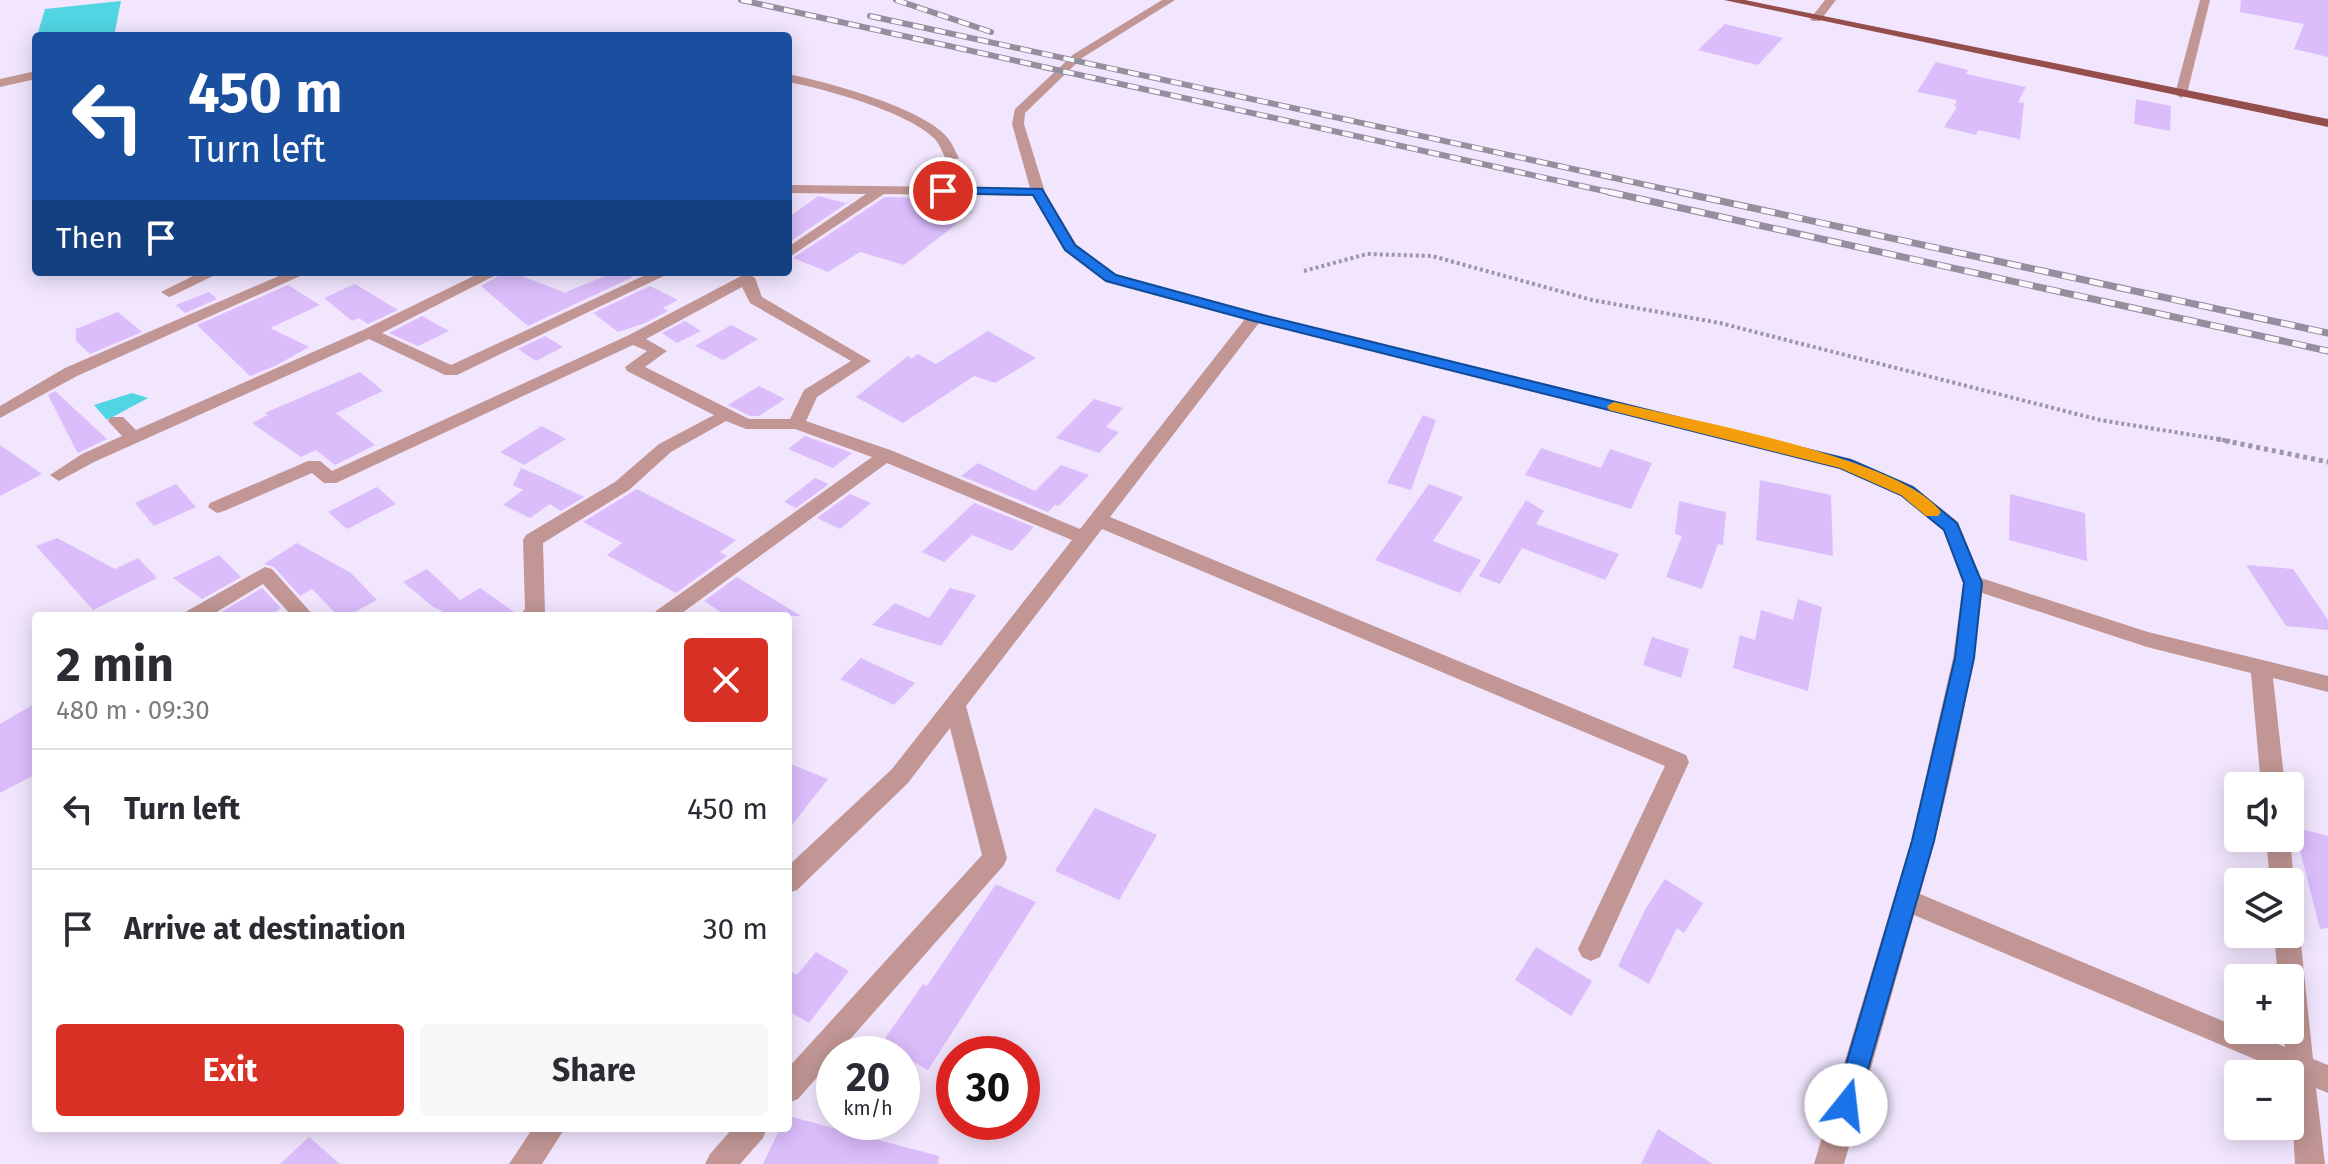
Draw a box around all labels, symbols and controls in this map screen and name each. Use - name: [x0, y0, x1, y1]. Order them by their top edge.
- text: 450 m: [188, 60, 342, 127]
- icon: left: [56, 64, 160, 168]
- text: Turn left: [188, 128, 326, 172]
- pin: [909, 157, 977, 225]
- icon: arrive: [921, 169, 965, 213]
- icon: arrive: [139, 216, 183, 260]
- text: Then: [56, 220, 123, 256]
- text: 2 min: [56, 636, 174, 694]
- button: close: [684, 638, 768, 722]
- text: 480 m · 09:30: [56, 695, 210, 726]
- map controls: [2224, 772, 2304, 1140]
- button: sound: [2224, 772, 2304, 852]
- icon: left: [56, 787, 100, 831]
- text: Turn left: [124, 791, 240, 827]
- text: 450 m: [687, 791, 768, 827]
- button: layers: [2224, 868, 2304, 948]
- icon: arrive: [56, 907, 100, 951]
- text: Arrive at destination: [124, 911, 406, 947]
- text: 30 m: [703, 911, 768, 947]
- button: +: [2224, 964, 2304, 1044]
- button: Exit: [56, 1024, 404, 1116]
- button: Share: [420, 1024, 768, 1116]
- speed limit sign: 30: [936, 1036, 1040, 1140]
- text: 20: [846, 1054, 890, 1102]
- button: −: [2224, 1060, 2304, 1140]
- position arrow: [1804, 1063, 1888, 1147]
- text: km/h: [843, 1096, 893, 1120]

